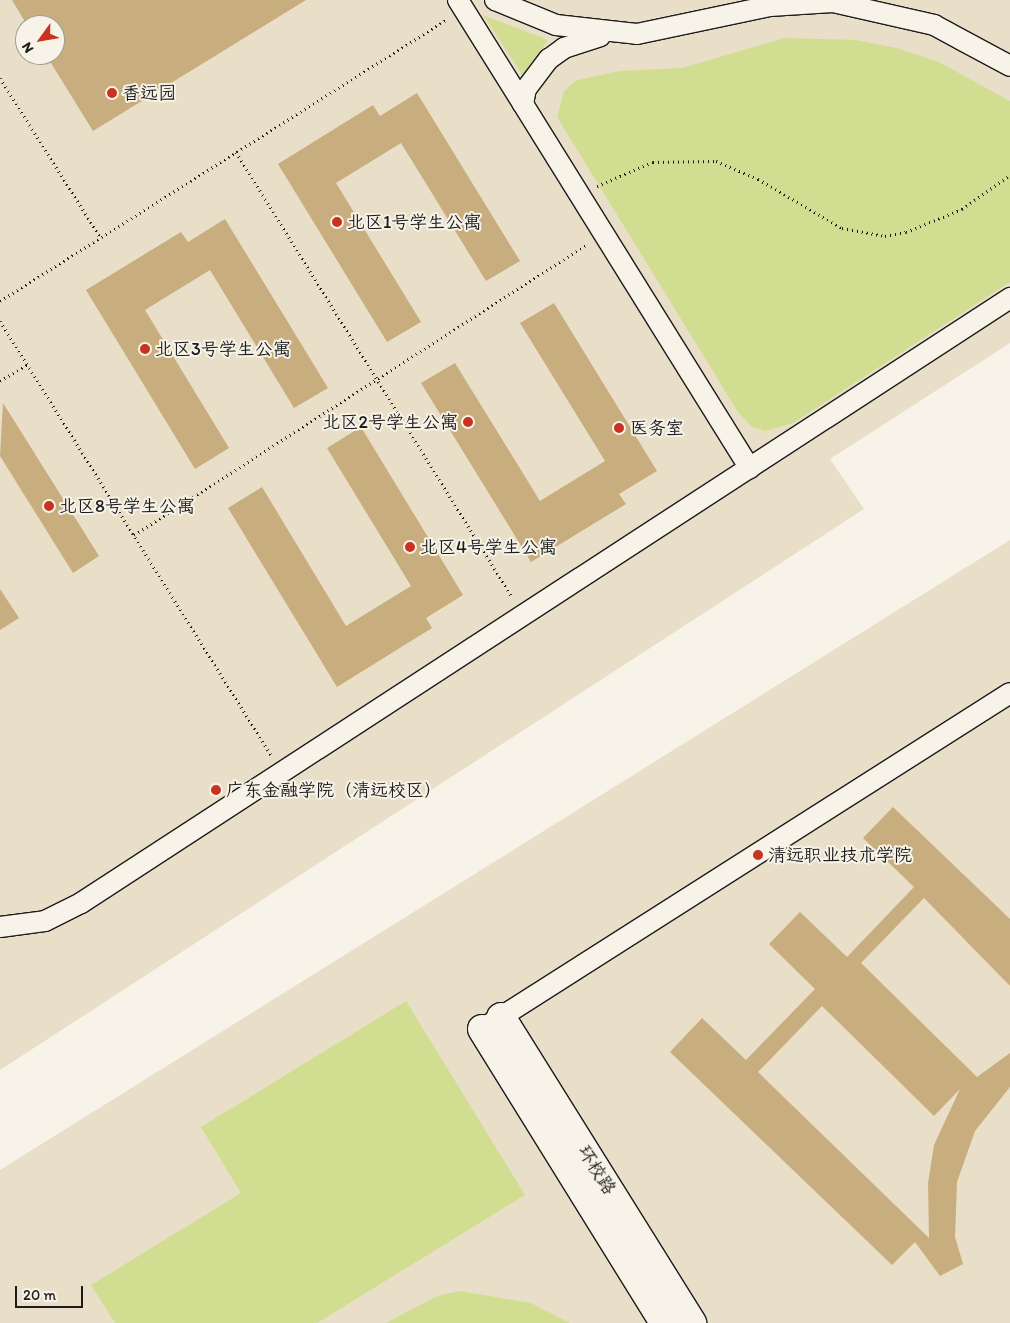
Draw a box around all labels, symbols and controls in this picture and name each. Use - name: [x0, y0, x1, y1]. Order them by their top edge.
- north arrow: [15, 15, 65, 65]
- text: N: [18, 39, 37, 56]
- place label: 香远园: [122, 82, 176, 104]
- marker: 香远园: [106, 87, 118, 99]
- place label: 北区1号学生公寓: [347, 211, 481, 233]
- marker: 北区1号学生公寓: [331, 216, 343, 228]
- place label: 北区3号学生公寓: [155, 338, 291, 360]
- marker: 北区3号学生公寓: [139, 343, 151, 355]
- place label: 北区2号学生公寓: [323, 411, 458, 433]
- marker: 北区2号学生公寓: [462, 416, 474, 428]
- place label: 医务室: [630, 417, 684, 439]
- marker: 医务室: [612, 421, 626, 435]
- place label: 北区8号学生公寓: [59, 495, 195, 517]
- marker: 北区8号学生公寓: [43, 500, 55, 512]
- place label: 北区4号学生公寓: [420, 536, 557, 558]
- marker: 北区4号学生公寓: [404, 541, 416, 553]
- place label: 广东金融学院（清远校区）: [226, 779, 442, 801]
- marker: 广东金融学院（清远校区）: [210, 784, 222, 796]
- place label: 清远职业技术学院: [768, 844, 912, 866]
- marker: 清远职业技术学院: [752, 849, 764, 861]
- street label: 环校路: [574, 1141, 620, 1199]
- scale bar: [18, 1276, 85, 1308]
- text: 20 m: [23, 1286, 56, 1304]

